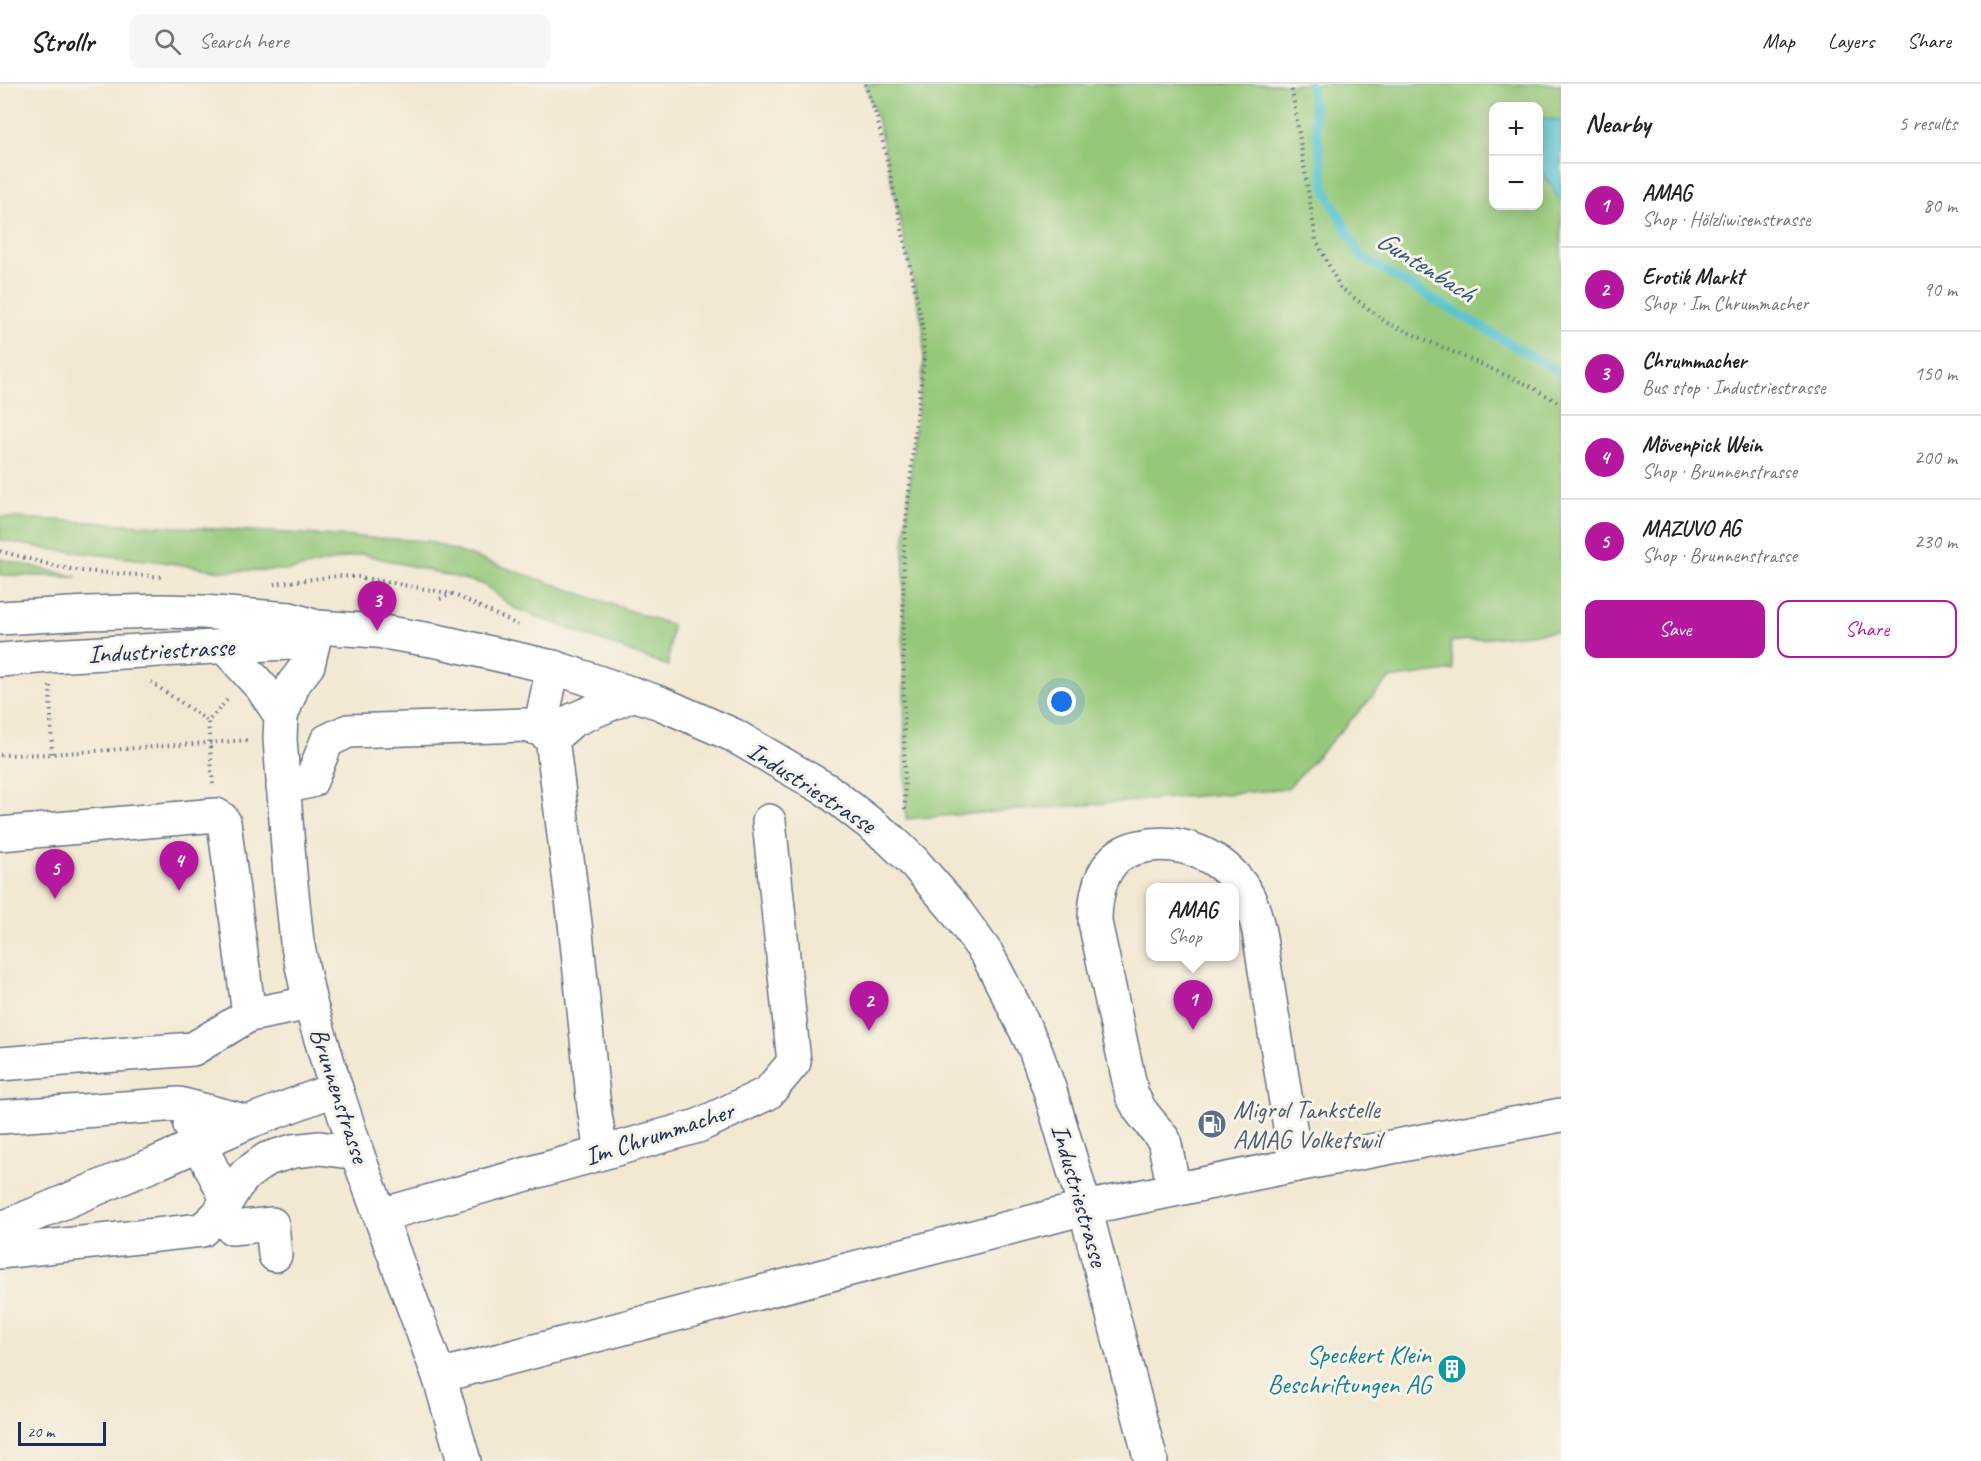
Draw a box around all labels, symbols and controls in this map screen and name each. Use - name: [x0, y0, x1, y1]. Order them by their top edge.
- search box: [130, 14, 550, 68]
- text: Strollr: [30, 24, 94, 59]
- icon: search: [151, 25, 184, 58]
- text: Search here: [199, 27, 289, 55]
- text: Map: [1762, 28, 1795, 54]
- text: Layers: [1828, 28, 1874, 54]
- text: Share: [1907, 28, 1951, 54]
- map controls: [1489, 102, 1543, 210]
- button: +: [1489, 102, 1543, 156]
- text: Nearby: [1585, 107, 1650, 140]
- text: 5 results: [1898, 111, 1957, 136]
- button: −: [1489, 156, 1543, 210]
- text: AMAG: [1642, 179, 1692, 207]
- text: 1: [1600, 193, 1609, 218]
- text: 80 m: [1923, 193, 1957, 218]
- text: Shop · Hölzliwisenstrasse: [1642, 207, 1810, 232]
- water label: Guntenbach: [1370, 223, 1483, 310]
- text: Erotik Markt: [1642, 263, 1743, 291]
- text: 2: [1600, 277, 1609, 302]
- text: 90 m: [1923, 277, 1957, 302]
- text: Shop · Im Chrummacher: [1642, 291, 1809, 316]
- text: Chrummacher: [1642, 347, 1746, 375]
- text: 3: [1600, 361, 1609, 386]
- text: 150 m: [1914, 361, 1957, 386]
- text: Bus stop · Industriestrasse: [1642, 375, 1825, 400]
- text: Mövenpick Wein: [1642, 431, 1762, 459]
- text: 4: [1600, 445, 1609, 470]
- text: 200 m: [1914, 445, 1957, 470]
- text: Shop · Brunnenstrasse: [1642, 459, 1797, 484]
- text: MAZUVO AG: [1642, 515, 1740, 543]
- text: 5: [1600, 529, 1609, 554]
- text: 230 m: [1914, 529, 1957, 554]
- text: Shop · Brunnenstrasse: [1642, 543, 1797, 568]
- pin: 3: [358, 582, 397, 631]
- button: Save: [1585, 600, 1765, 658]
- button: Share: [1777, 600, 1957, 658]
- street label: Industriestrasse: [87, 630, 236, 671]
- your location: [1047, 687, 1076, 716]
- street label: Industriestrasse: [741, 734, 883, 842]
- pin: 4: [160, 842, 198, 891]
- pin: 5: [36, 850, 74, 899]
- popup: [1146, 883, 1239, 961]
- text: AMAG: [1168, 896, 1217, 924]
- text: Shop: [1168, 924, 1202, 949]
- pin: 1: [1174, 980, 1212, 1030]
- pin: 2: [850, 982, 888, 1031]
- street label: Brunnenstrasse: [302, 1024, 378, 1169]
- street label: Im Chrummacher: [580, 1093, 739, 1173]
- place label: Migrol Tankstelle AMAG Volketswil: [1233, 1093, 1386, 1156]
- fuel station icon: Migrol Tankstelle AMAG Volketswil: [1196, 1108, 1228, 1140]
- street label: Industriestrasse: [1044, 1120, 1116, 1271]
- place label: Speckert Klein Beschriftungen AG: [1267, 1338, 1434, 1401]
- building icon: Speckert Klein Beschriftungen AG: [1436, 1353, 1468, 1385]
- scale bar: [18, 1419, 106, 1446]
- text: 20 m: [27, 1422, 54, 1442]

